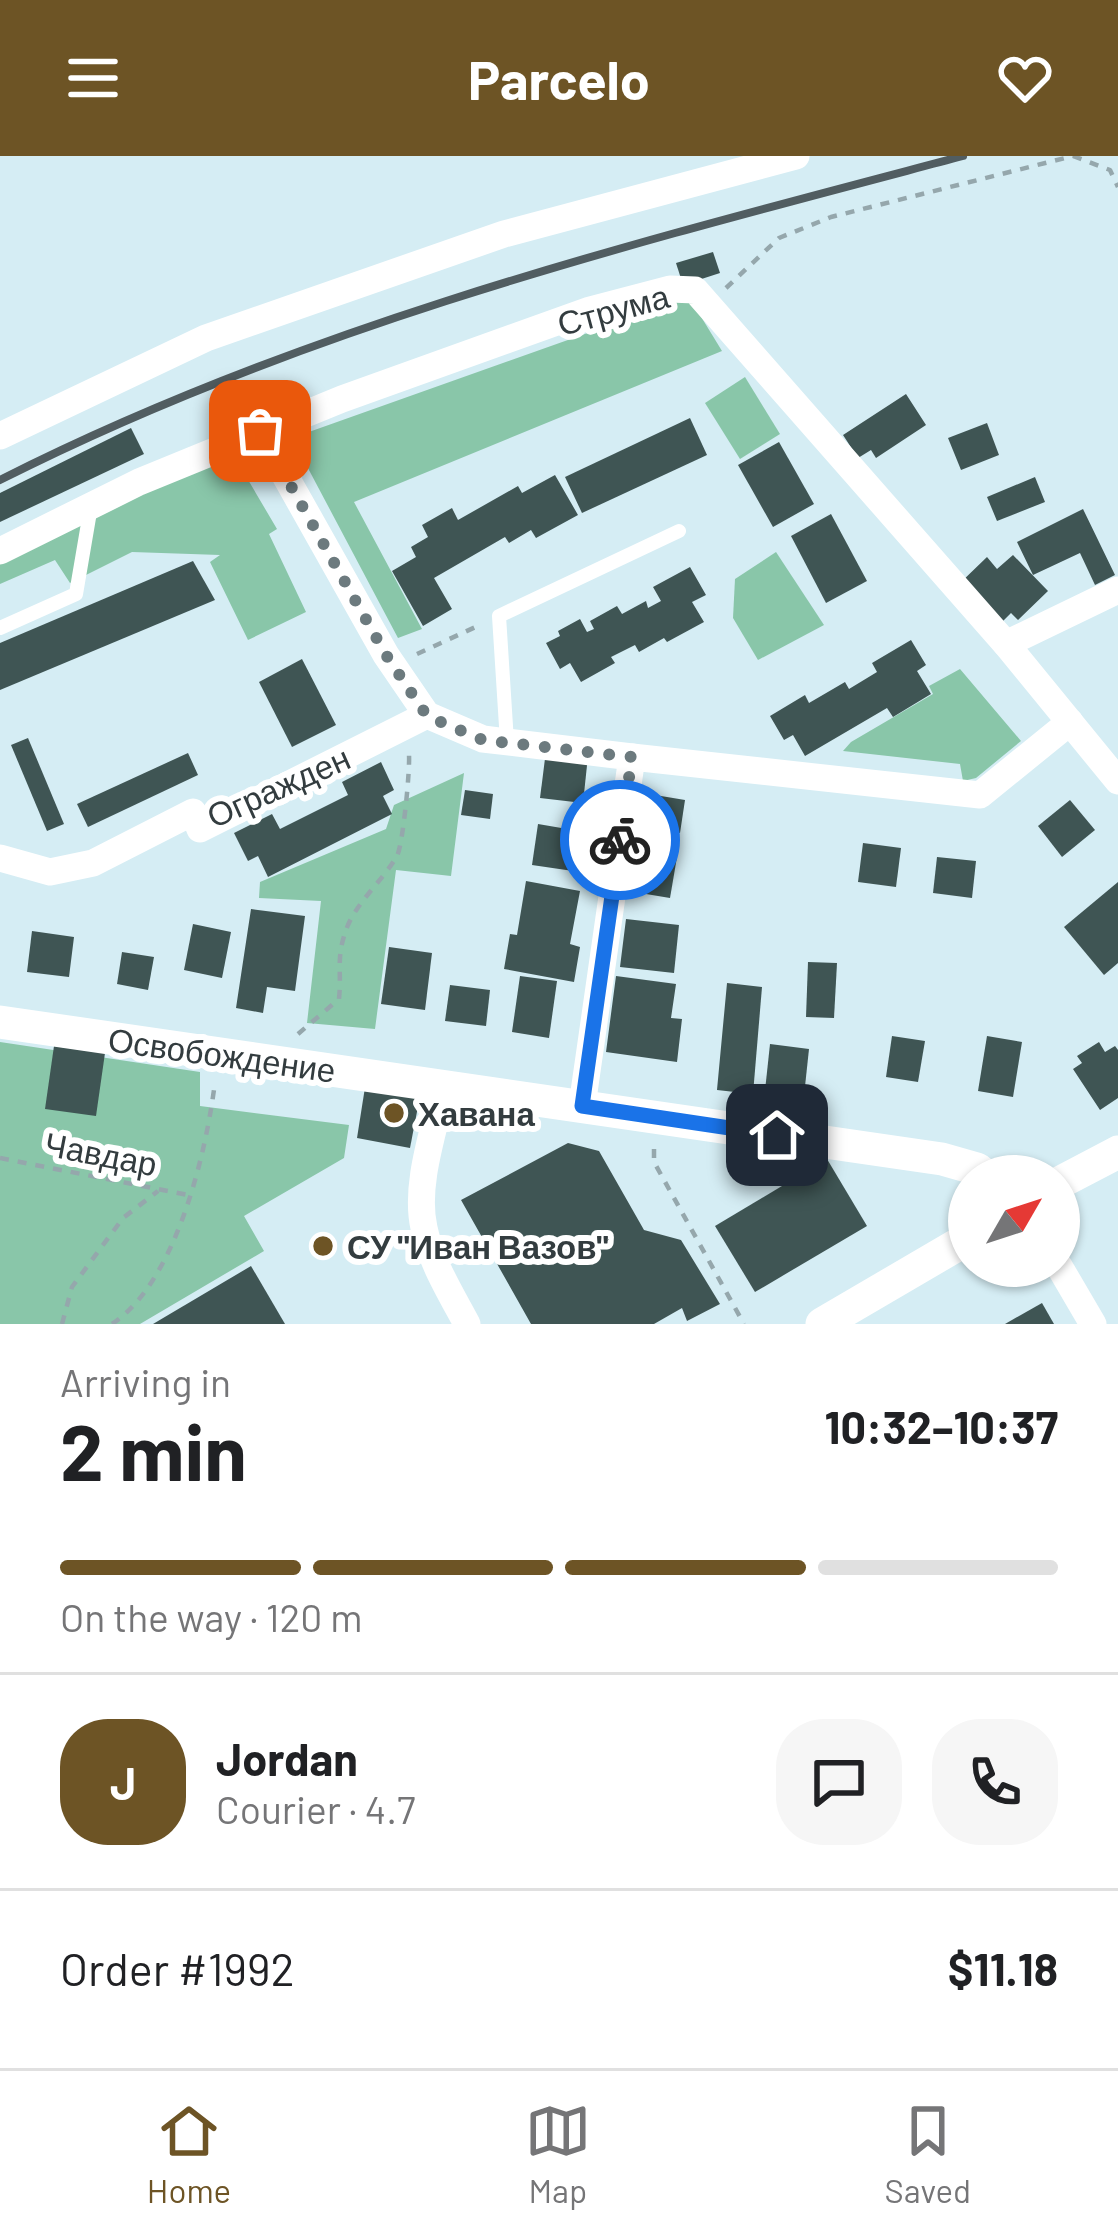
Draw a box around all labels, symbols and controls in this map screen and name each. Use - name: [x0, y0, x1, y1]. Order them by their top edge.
- icon: menu: [60, 45, 126, 111]
- icon: heart: [992, 45, 1058, 111]
- text: Parcelo: [468, 46, 650, 111]
- street label: Струма: [553, 275, 674, 343]
- pin: [209, 380, 311, 482]
- icon: bag: [227, 398, 293, 464]
- street label: Огражден: [200, 737, 356, 835]
- courier: [560, 780, 680, 900]
- icon: bike: [587, 807, 653, 873]
- street label: Освобождение: [106, 1018, 338, 1090]
- pin: [726, 1084, 828, 1186]
- place label: Хавана: [418, 1093, 536, 1133]
- marker: Хавана: [381, 1100, 407, 1126]
- icon: home: [744, 1102, 810, 1168]
- street label: Чавдар: [41, 1123, 161, 1183]
- north arrow: [948, 1155, 1080, 1287]
- map controls: [948, 1155, 1080, 1287]
- place label: СУ "Иван Вазов": [347, 1226, 608, 1266]
- marker: СУ "Иван Вазов": [310, 1233, 336, 1259]
- text: Arriving in: [60, 1358, 231, 1405]
- text: 10:32–10:37: [825, 1399, 1058, 1453]
- text: 2 min: [60, 1403, 247, 1497]
- text: On the way · 120 m: [60, 1593, 362, 1640]
- button: chat: [776, 1719, 902, 1845]
- button: phone: [932, 1719, 1058, 1845]
- text: Jordan: [216, 1731, 358, 1785]
- text: J: [110, 1755, 136, 1809]
- text: Courier · 4.7: [216, 1785, 416, 1832]
- text: Order #1992: [60, 1941, 295, 1995]
- text: $11.18: [948, 1941, 1058, 1995]
- tab: Home: [147, 2098, 231, 2210]
- tab: Map: [525, 2098, 591, 2210]
- tab: Saved: [885, 2098, 971, 2210]

